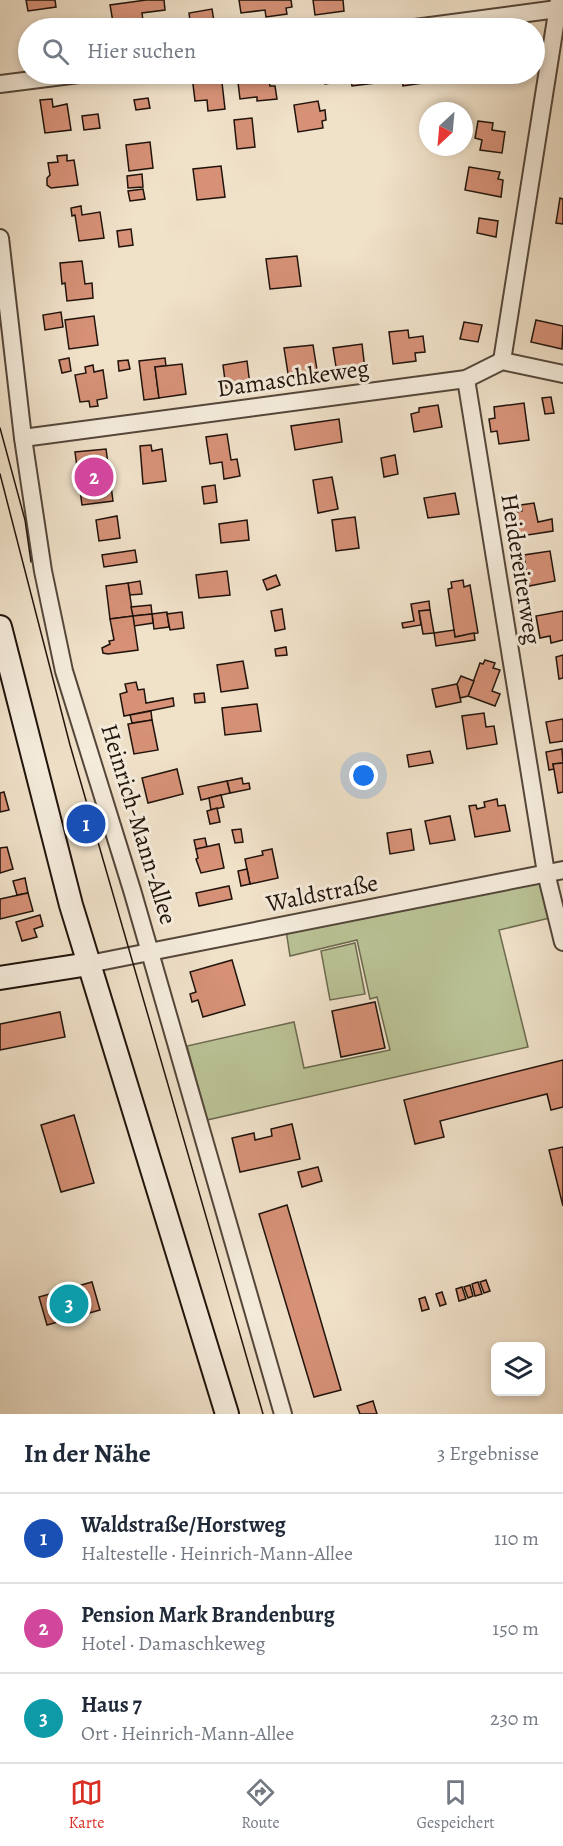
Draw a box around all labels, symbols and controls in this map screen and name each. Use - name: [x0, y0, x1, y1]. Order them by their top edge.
- search box: [18, 18, 545, 84]
- icon: search: [39, 35, 72, 68]
- text: Hier suchen: [87, 36, 196, 66]
- north arrow: [419, 102, 473, 156]
- street label: Damaschkeweg: [215, 352, 371, 404]
- pin: 2: [74, 454, 113, 500]
- street label: Heidereiterweg: [493, 491, 549, 647]
- street label: Heinrich-Mann-Allee: [93, 720, 185, 928]
- your location: [349, 761, 378, 790]
- pin: 1: [66, 802, 106, 846]
- street label: Waldstraße: [262, 867, 381, 920]
- pin: 3: [50, 1282, 88, 1326]
- map controls: [491, 1342, 545, 1396]
- button: layers: [491, 1342, 545, 1396]
- text: In der Nähe: [24, 1436, 151, 1471]
- text: 3 Ergebnisse: [437, 1440, 539, 1467]
- text: Waldstraße/Horstweg: [81, 1510, 286, 1540]
- text: 1: [40, 1525, 47, 1552]
- text: 110 m: [494, 1525, 539, 1552]
- text: Haltestelle · Heinrich-Mann-Allee: [81, 1540, 353, 1567]
- text: Pension Mark Brandenburg: [81, 1600, 335, 1630]
- text: 2: [39, 1615, 48, 1642]
- text: 150 m: [492, 1615, 539, 1642]
- text: Hotel · Damaschkeweg: [81, 1630, 266, 1657]
- text: Haus 7: [81, 1690, 142, 1720]
- text: 3: [39, 1705, 48, 1732]
- text: 230 m: [490, 1705, 539, 1732]
- text: Ort · Heinrich-Mann-Allee: [81, 1720, 294, 1747]
- tab: Karte: [68, 1776, 104, 1834]
- tab: Route: [241, 1776, 280, 1834]
- tab: Gespeichert: [417, 1776, 495, 1834]

